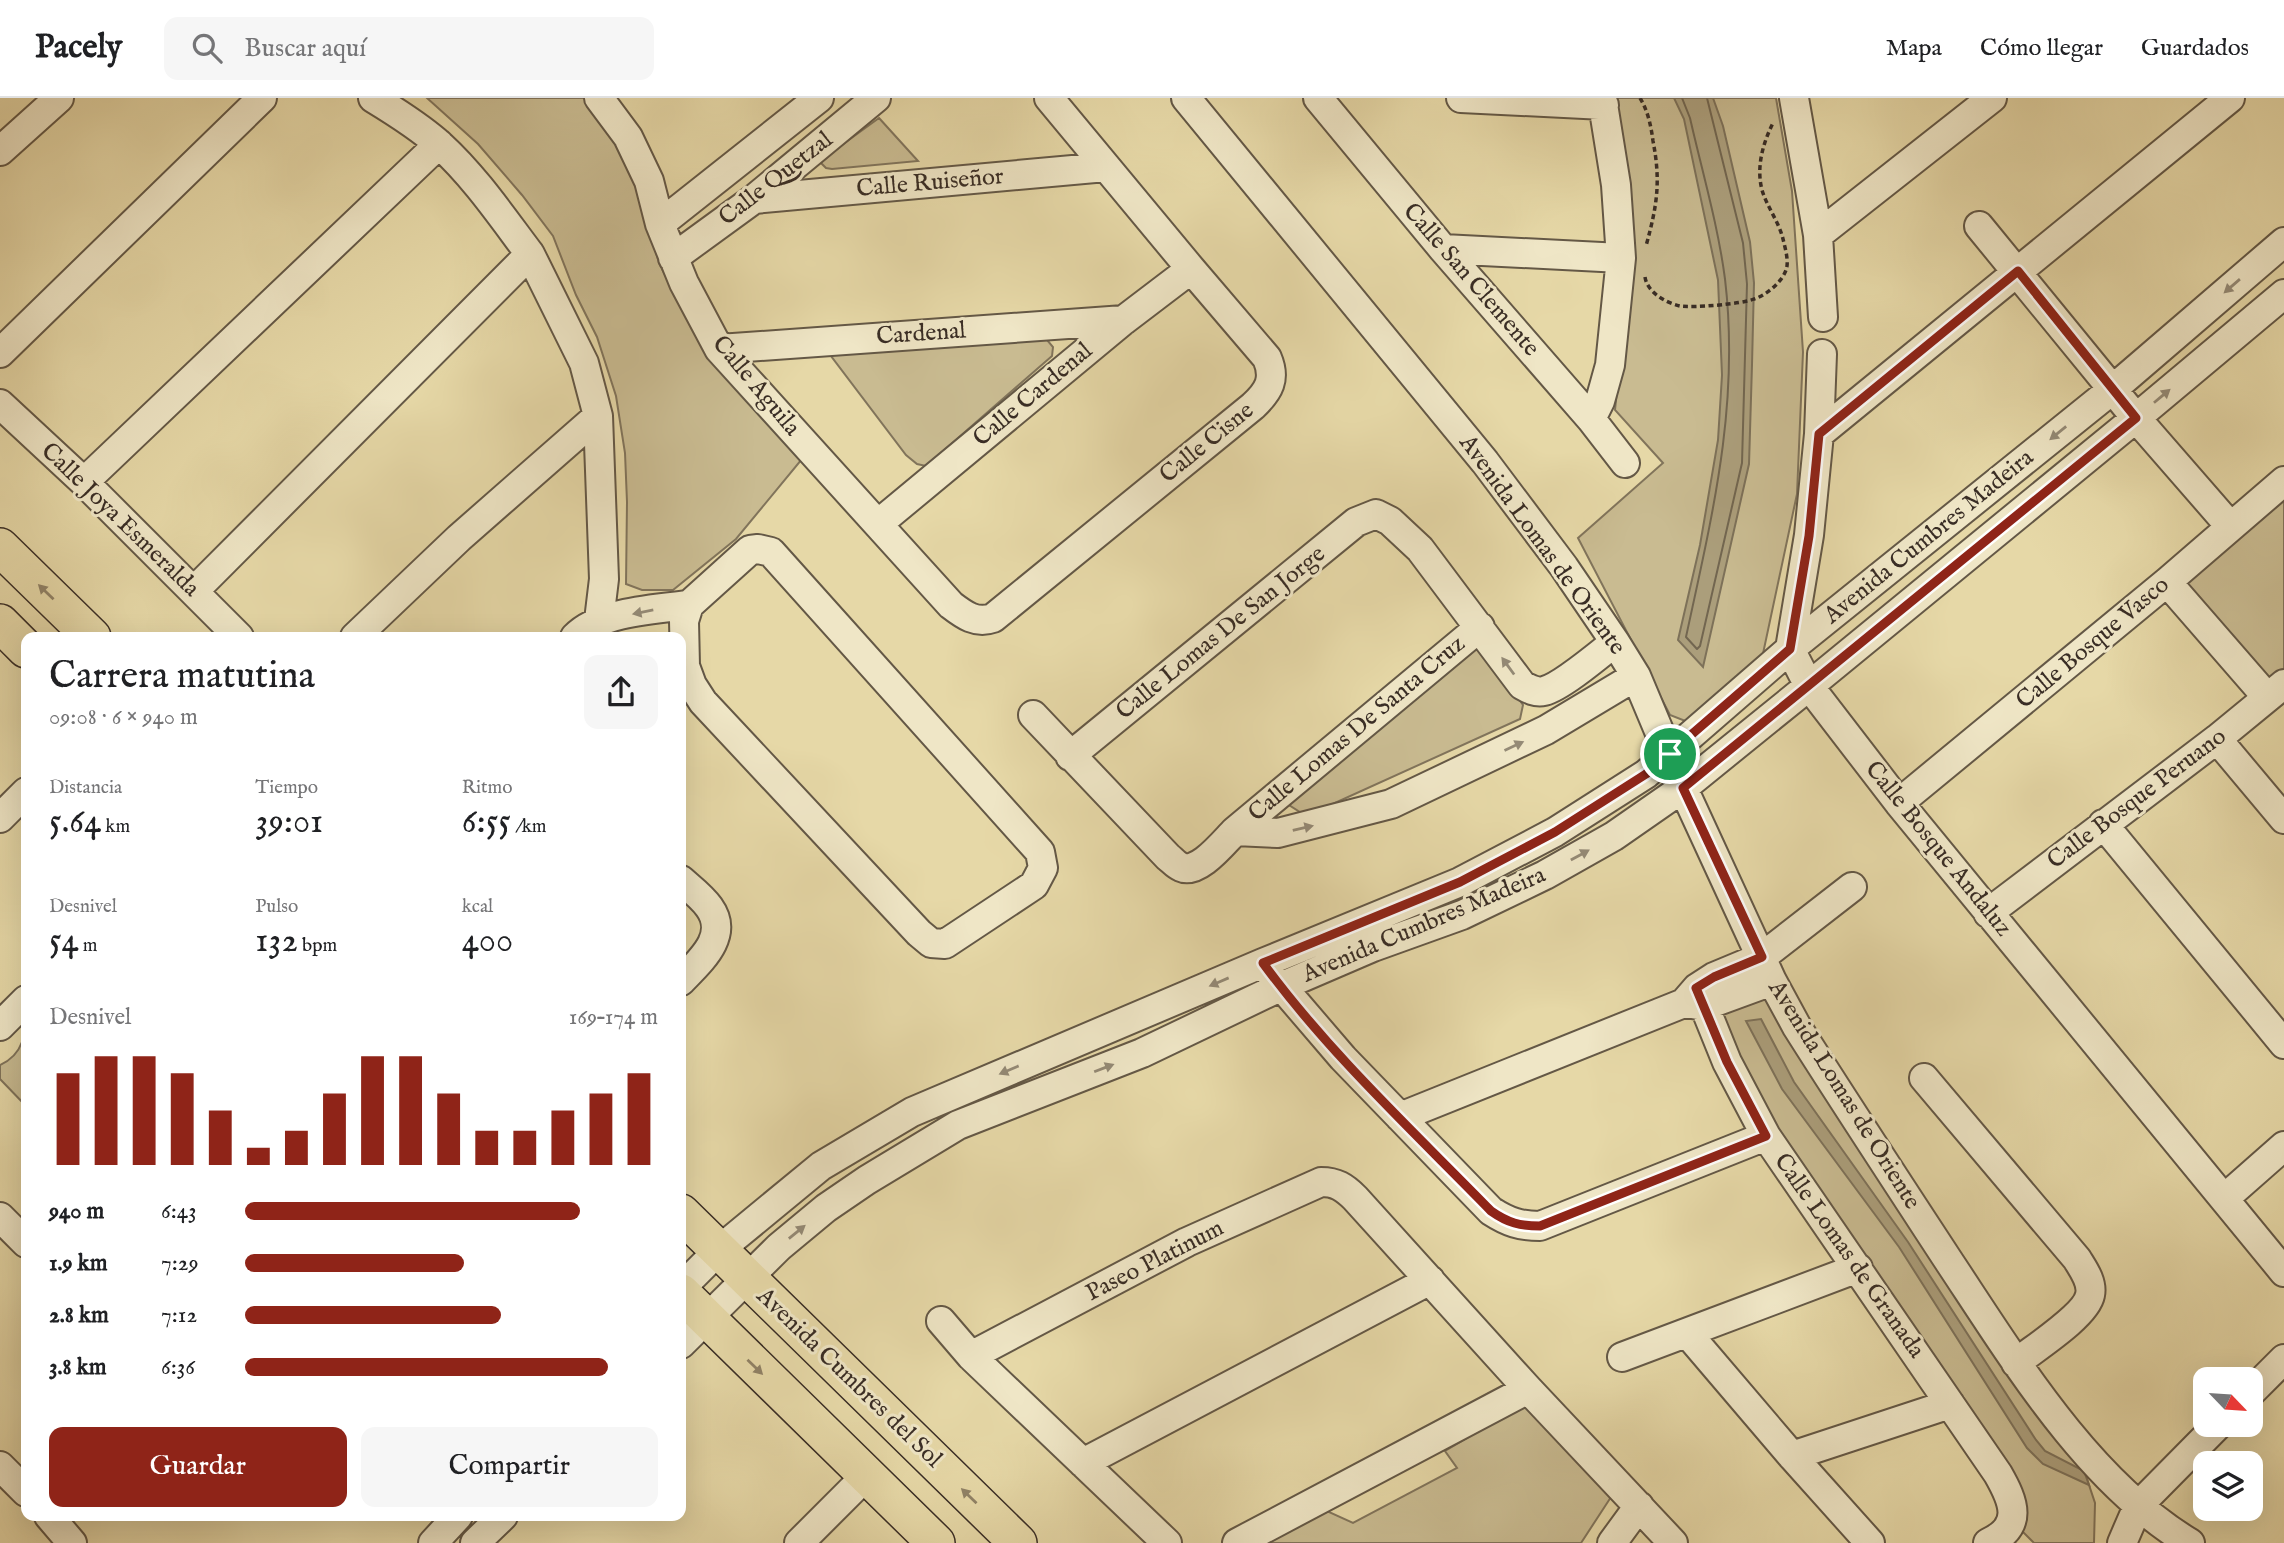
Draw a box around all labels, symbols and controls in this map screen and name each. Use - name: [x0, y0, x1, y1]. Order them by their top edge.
- search box: [164, 17, 654, 80]
- text: Pacely: [35, 27, 122, 69]
- icon: search: [188, 29, 226, 67]
- text: Buscar aquí: [244, 32, 366, 65]
- text: Mapa: [1886, 33, 1942, 64]
- text: Cómo llegar: [1980, 33, 2103, 64]
- text: Guardados: [2141, 33, 2249, 64]
- street label: Calle Quetzal: [713, 125, 840, 233]
- street label: Calle Ruiseñor: [855, 161, 1005, 205]
- street label: Calle San Clemente: [1396, 197, 1546, 363]
- one-way arrow: [2224, 278, 2241, 293]
- street label: Cardenal: [875, 315, 967, 353]
- street label: Calle Aguila: [705, 329, 807, 443]
- street label: Calle Cardenal: [967, 336, 1099, 454]
- one-way arrow: [2153, 389, 2170, 404]
- street label: Calle Cisne: [1154, 396, 1260, 490]
- one-way arrow: [2050, 425, 2067, 440]
- street label: Avenida Lomas de Oriente: [1451, 428, 1632, 661]
- street label: Calle Joya Esmeralda: [34, 436, 206, 604]
- street label: Avenida Cumbres Madeira: [1817, 442, 2041, 632]
- street label: Calle Lomas De San Jorge: [1110, 539, 1332, 727]
- street label: Calle Bosque Vasco: [2010, 570, 2176, 716]
- one-way arrow: [38, 585, 55, 601]
- one-way arrow: [632, 607, 654, 618]
- street label: Calle Lomas De Santa Cruz: [1242, 629, 1472, 829]
- text: Carrera matutina: [49, 653, 315, 701]
- button: share: [584, 655, 658, 729]
- one-way arrow: [1501, 656, 1515, 675]
- text: 09:08 · 6 × 940 m: [49, 703, 198, 732]
- street label: Calle Bosque Peruano: [2041, 721, 2233, 877]
- pin: [1640, 724, 1700, 784]
- icon: arrive: [1651, 735, 1689, 773]
- one-way arrow: [1504, 740, 1524, 752]
- street label: Calle Bosque Andaluz: [1858, 755, 2018, 943]
- text: Distancia: [49, 776, 122, 800]
- text: Tiempo: [255, 776, 318, 800]
- text: Ritmo: [462, 776, 512, 800]
- text: 5.64: [49, 800, 101, 845]
- text: 39:01: [255, 800, 323, 845]
- text: 6:55: [462, 800, 511, 845]
- text: km: [101, 815, 130, 839]
- text: /km: [511, 815, 546, 839]
- one-way arrow: [1292, 822, 1314, 833]
- one-way arrow: [1570, 849, 1589, 861]
- street label: Avenida Cumbres Madeira: [1297, 859, 1551, 991]
- text: Desnivel: [49, 895, 117, 919]
- text: Pulso: [255, 895, 298, 919]
- text: kcal: [462, 895, 493, 919]
- text: 54: [49, 919, 79, 964]
- text: 132: [255, 919, 298, 964]
- text: 400: [462, 919, 513, 964]
- text: m: [79, 934, 98, 958]
- text: bpm: [298, 934, 337, 958]
- street label: Avenida Lomas de Oriente: [1760, 974, 1927, 1215]
- one-way arrow: [1208, 976, 1229, 987]
- text: Desnivel: [49, 1003, 131, 1032]
- text: 169–174 m: [569, 1003, 658, 1032]
- one-way arrow: [1094, 1063, 1115, 1074]
- one-way arrow: [998, 1065, 1019, 1076]
- street label: Calle Lomas de Granada: [1767, 1147, 1932, 1365]
- text: 940 m: [49, 1197, 104, 1226]
- text: 6:43: [161, 1197, 197, 1226]
- street label: Paseo Platinum: [1081, 1213, 1229, 1309]
- one-way arrow: [788, 1224, 806, 1239]
- text: 1.9 km: [49, 1249, 108, 1278]
- text: 7:29: [161, 1249, 199, 1278]
- street label: Avenida Cumbres del Sol: [749, 1281, 949, 1475]
- text: 2.8 km: [49, 1301, 109, 1330]
- text: 7:12: [161, 1301, 197, 1330]
- text: 3.8 km: [49, 1353, 107, 1382]
- text: 6:36: [161, 1353, 195, 1382]
- one-way arrow: [746, 1359, 763, 1375]
- north arrow: [2193, 1367, 2263, 1437]
- map controls: [2193, 1367, 2263, 1521]
- button: Guardar: [49, 1427, 347, 1507]
- button: Compartir: [361, 1427, 658, 1507]
- button: layers: [2193, 1451, 2263, 1521]
- one-way arrow: [961, 1488, 978, 1504]

